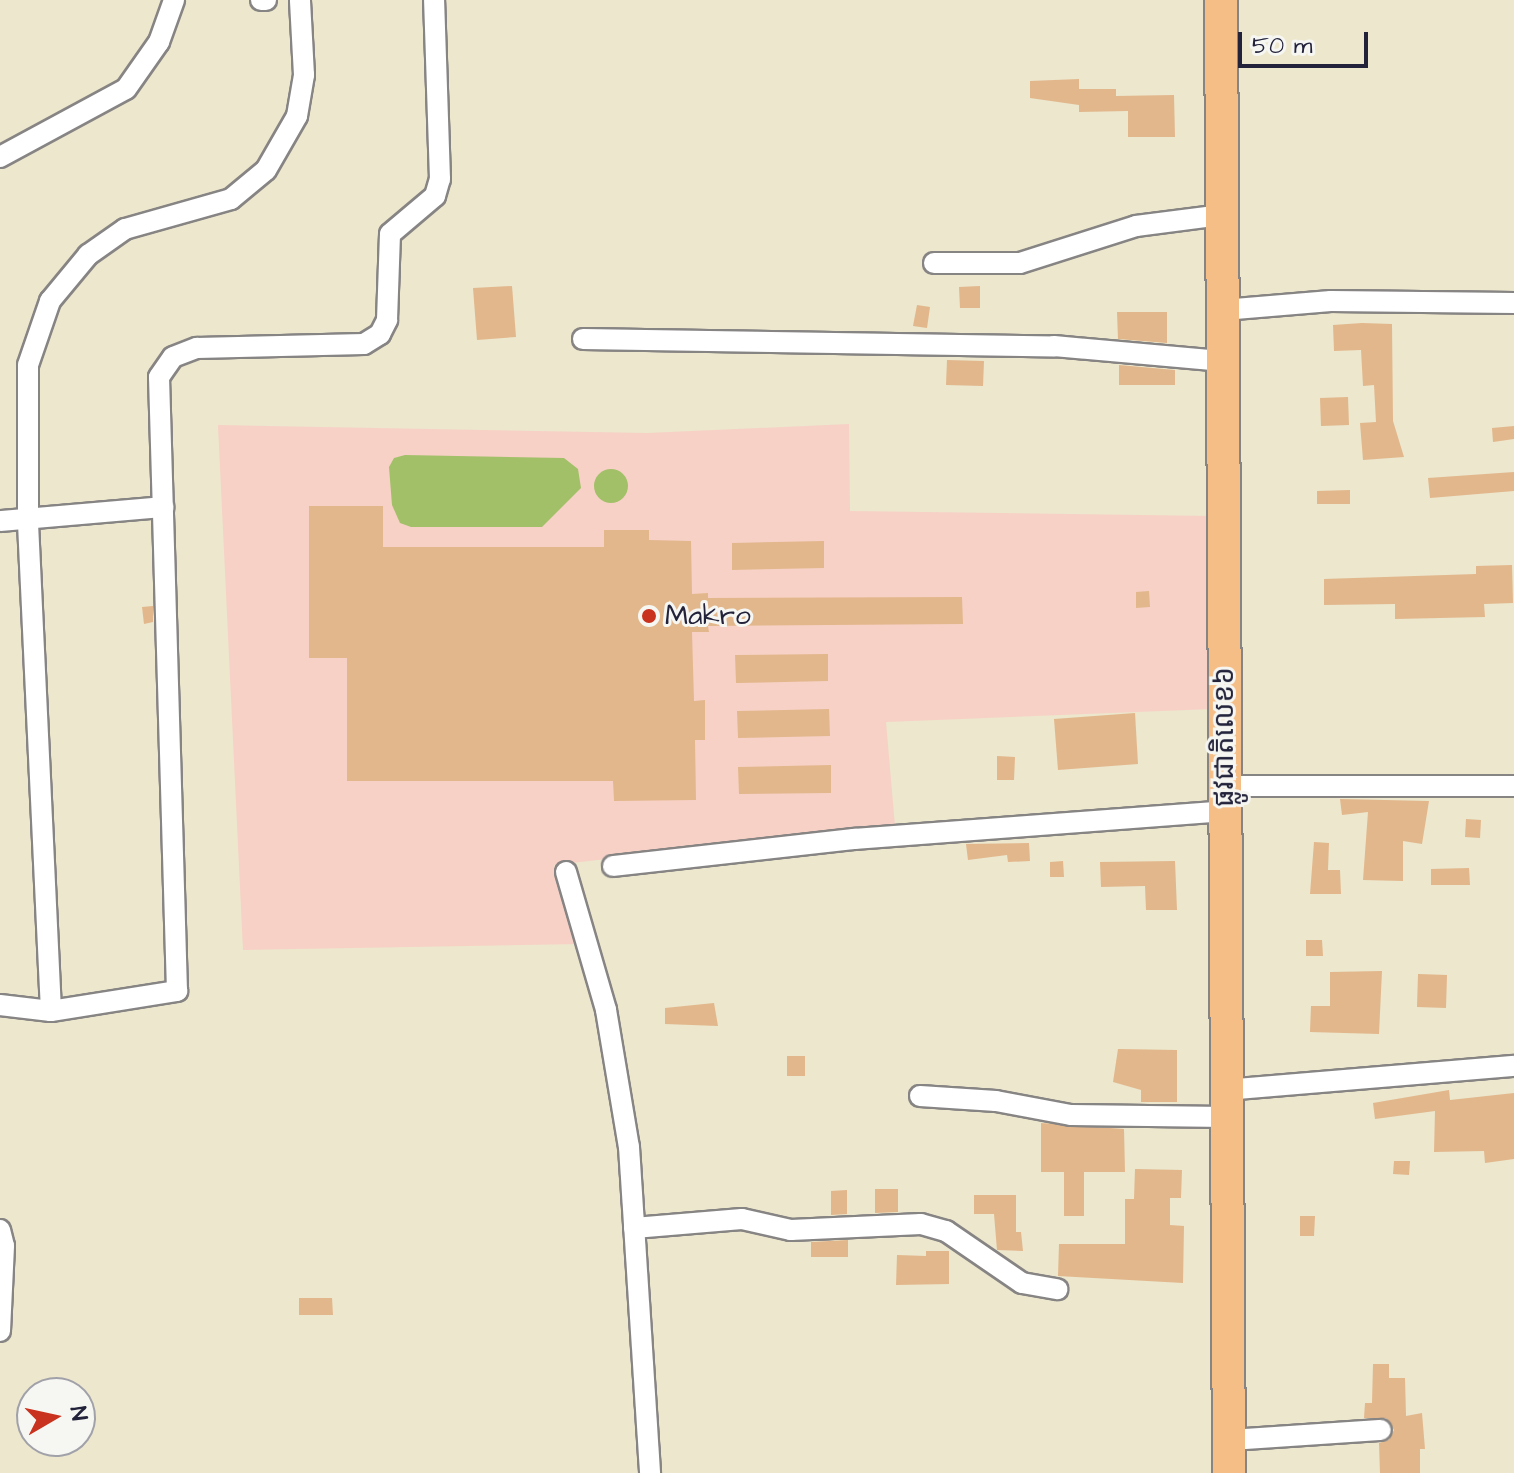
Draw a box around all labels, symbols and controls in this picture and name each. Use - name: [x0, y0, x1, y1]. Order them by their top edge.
- scale bar: [1242, 16, 1372, 66]
- text: 50 m: [1252, 29, 1312, 63]
- place label: Makro: [665, 599, 751, 633]
- marker: Makro: [640, 607, 658, 625]
- street label: ផ្លូវជាតិលេខ៦: [1208, 667, 1242, 807]
- north arrow: [16, 1377, 96, 1457]
- text: N: [62, 1404, 95, 1423]

